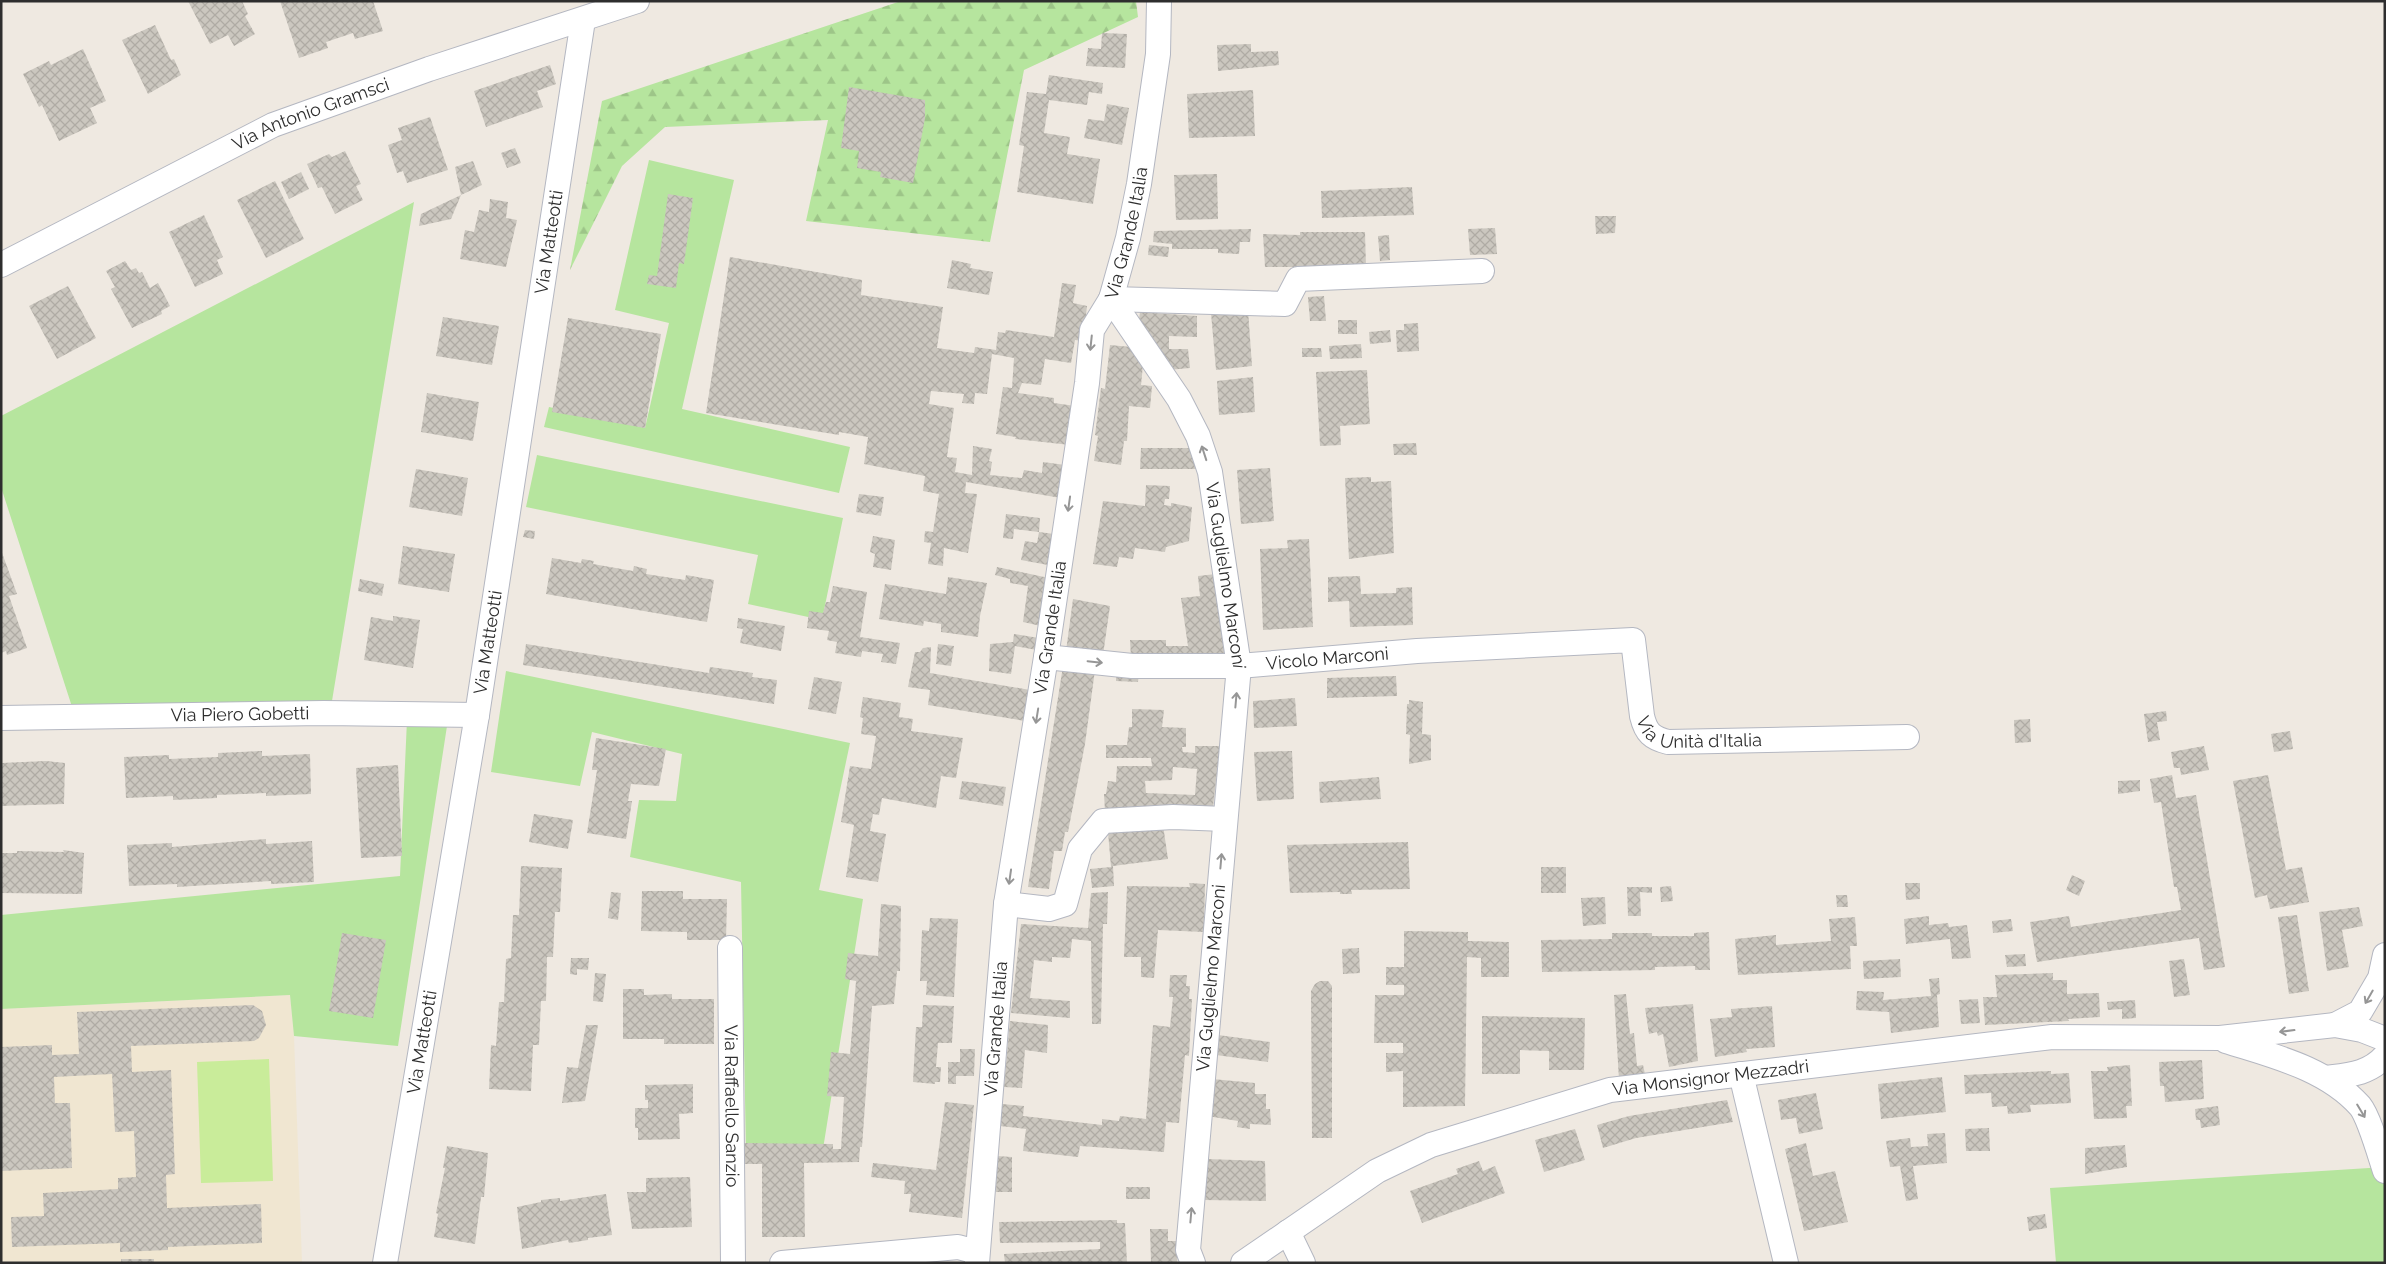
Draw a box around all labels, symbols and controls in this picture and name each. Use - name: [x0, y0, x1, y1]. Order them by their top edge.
- street label: Via Antonio Gramsci: [228, 73, 392, 154]
- street label: Via Grande Italia: [1100, 165, 1151, 301]
- street label: Via Matteotti: [530, 189, 567, 296]
- one-way arrow: [1086, 335, 1096, 351]
- one-way arrow: [1199, 446, 1208, 461]
- street label: Via Guglielmo Marconi: [1202, 481, 1250, 669]
- one-way arrow: [1064, 496, 1074, 512]
- street label: Via Grande Italia: [1029, 559, 1070, 696]
- street label: Via Matteotti: [469, 589, 506, 696]
- street label: Vicolo Marconi: [1265, 642, 1390, 674]
- one-way arrow: [1087, 657, 1103, 667]
- one-way arrow: [1231, 692, 1241, 708]
- street label: Via Piero Gobetti: [170, 702, 310, 725]
- one-way arrow: [1031, 708, 1041, 724]
- street label: Via Unità d'Italia: [1632, 713, 1762, 753]
- one-way arrow: [1216, 854, 1226, 870]
- one-way arrow: [1005, 868, 1015, 884]
- street label: Via Guglielmo Marconi: [1192, 883, 1229, 1072]
- street label: Via Grande Italia: [980, 960, 1011, 1097]
- street label: Via Matteotti: [403, 988, 441, 1096]
- one-way arrow: [2363, 990, 2373, 1004]
- street label: Via Raffaello Sanzio: [721, 1025, 743, 1188]
- one-way arrow: [2279, 1026, 2295, 1036]
- street label: Via Monsignor Mezzadri: [1611, 1055, 1810, 1100]
- one-way arrow: [2356, 1104, 2367, 1118]
- one-way arrow: [1186, 1207, 1196, 1223]

